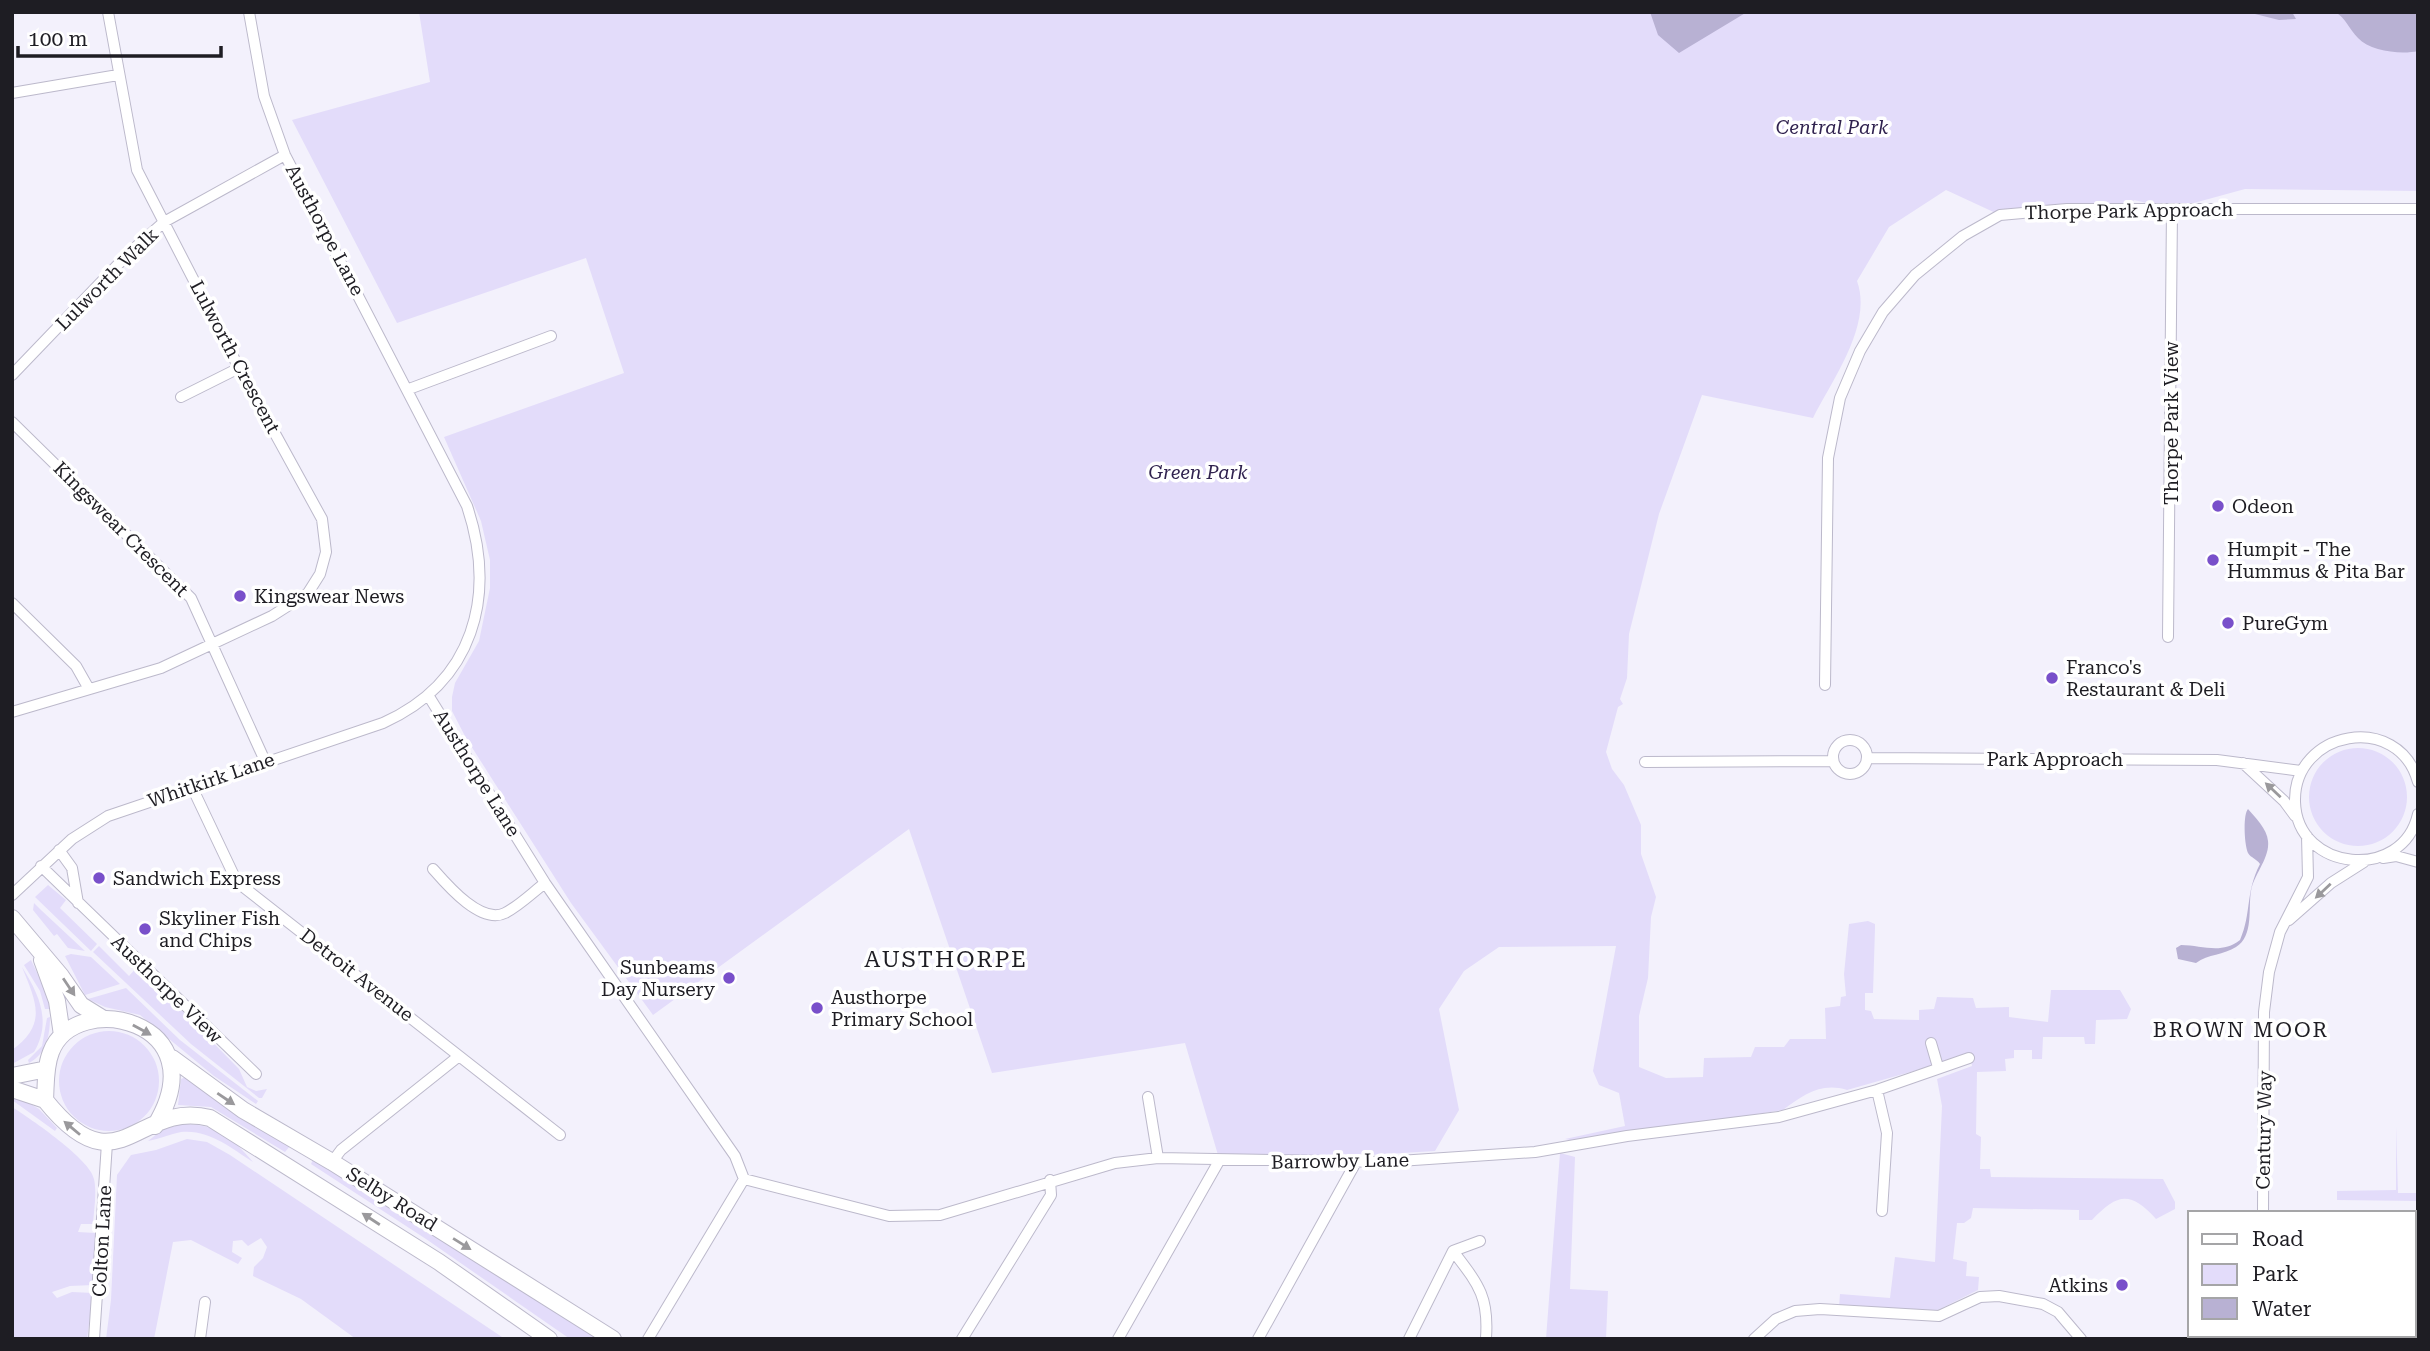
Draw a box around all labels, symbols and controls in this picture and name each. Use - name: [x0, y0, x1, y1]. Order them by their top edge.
- scale bar: [18, 14, 220, 58]
- text: 100 m: [28, 27, 88, 51]
- park label: Central Park: [1776, 116, 1889, 139]
- street label: Austhorpe Lane: [281, 160, 369, 300]
- street label: Thorpe Park Approach: [2024, 198, 2234, 224]
- street label: Lulworth Walk: [51, 223, 163, 335]
- street label: Lulworth Crescent: [185, 277, 285, 437]
- street label: Thorpe Park View: [2160, 341, 2183, 505]
- street label: Kingswear Crescent: [49, 457, 193, 601]
- park label: Green Park: [1148, 461, 1248, 484]
- place label: Odeon: [2232, 495, 2294, 518]
- marker: Odeon: [2210, 498, 2226, 514]
- place label: Humpit - The Hummus & Pita Bar: [2227, 538, 2405, 583]
- marker: Humpit - The Hummus & Pita Bar: [2205, 552, 2221, 568]
- place label: Kingswear News: [254, 585, 404, 608]
- marker: Kingswear News: [232, 588, 248, 604]
- place label: PureGym: [2242, 612, 2328, 635]
- marker: PureGym: [2220, 615, 2236, 631]
- place label: Franco's Restaurant & Deli: [2066, 656, 2225, 701]
- marker: Franco's Restaurant & Deli: [2044, 670, 2060, 686]
- street label: Austhorpe Lane: [429, 705, 525, 841]
- street label: Whitkirk Lane: [145, 748, 277, 812]
- street label: Park Approach: [1987, 748, 2123, 771]
- one-way arrow: [2265, 783, 2282, 799]
- place label: Sandwich Express: [113, 867, 281, 890]
- marker: Sandwich Express: [91, 870, 107, 886]
- one-way arrow: [2315, 882, 2332, 898]
- place label: Skyliner Fish and Chips: [159, 907, 280, 952]
- marker: Skyliner Fish and Chips: [137, 921, 153, 937]
- street label: Detroit Avenue: [296, 924, 418, 1026]
- street label: Austhorpe View: [107, 930, 228, 1048]
- district label: AUSTHORPE: [864, 946, 1028, 973]
- place label: Sunbeams Day Nursery: [601, 956, 716, 1001]
- marker: Sunbeams Day Nursery: [721, 970, 737, 986]
- one-way arrow: [62, 978, 75, 997]
- place label: Austhorpe Primary School: [831, 986, 973, 1031]
- marker: Austhorpe Primary School: [809, 1000, 825, 1016]
- district label: BROWN MOOR: [2153, 1018, 2329, 1042]
- one-way arrow: [132, 1024, 152, 1035]
- street label: Century Way: [2251, 1069, 2277, 1190]
- one-way arrow: [217, 1092, 235, 1106]
- one-way arrow: [63, 1120, 81, 1136]
- street label: Barrowby Lane: [1271, 1148, 1409, 1174]
- street label: Selby Road: [342, 1162, 442, 1236]
- street label: Colton Lane: [88, 1185, 116, 1297]
- legend: [2188, 1211, 2416, 1337]
- one-way arrow: [361, 1212, 380, 1225]
- text: Road: [2252, 1227, 2304, 1251]
- one-way arrow: [452, 1237, 471, 1250]
- text: Park: [2252, 1262, 2298, 1286]
- place label: Atkins: [2048, 1274, 2108, 1297]
- marker: Atkins: [2114, 1277, 2130, 1293]
- text: Water: [2252, 1297, 2312, 1321]

